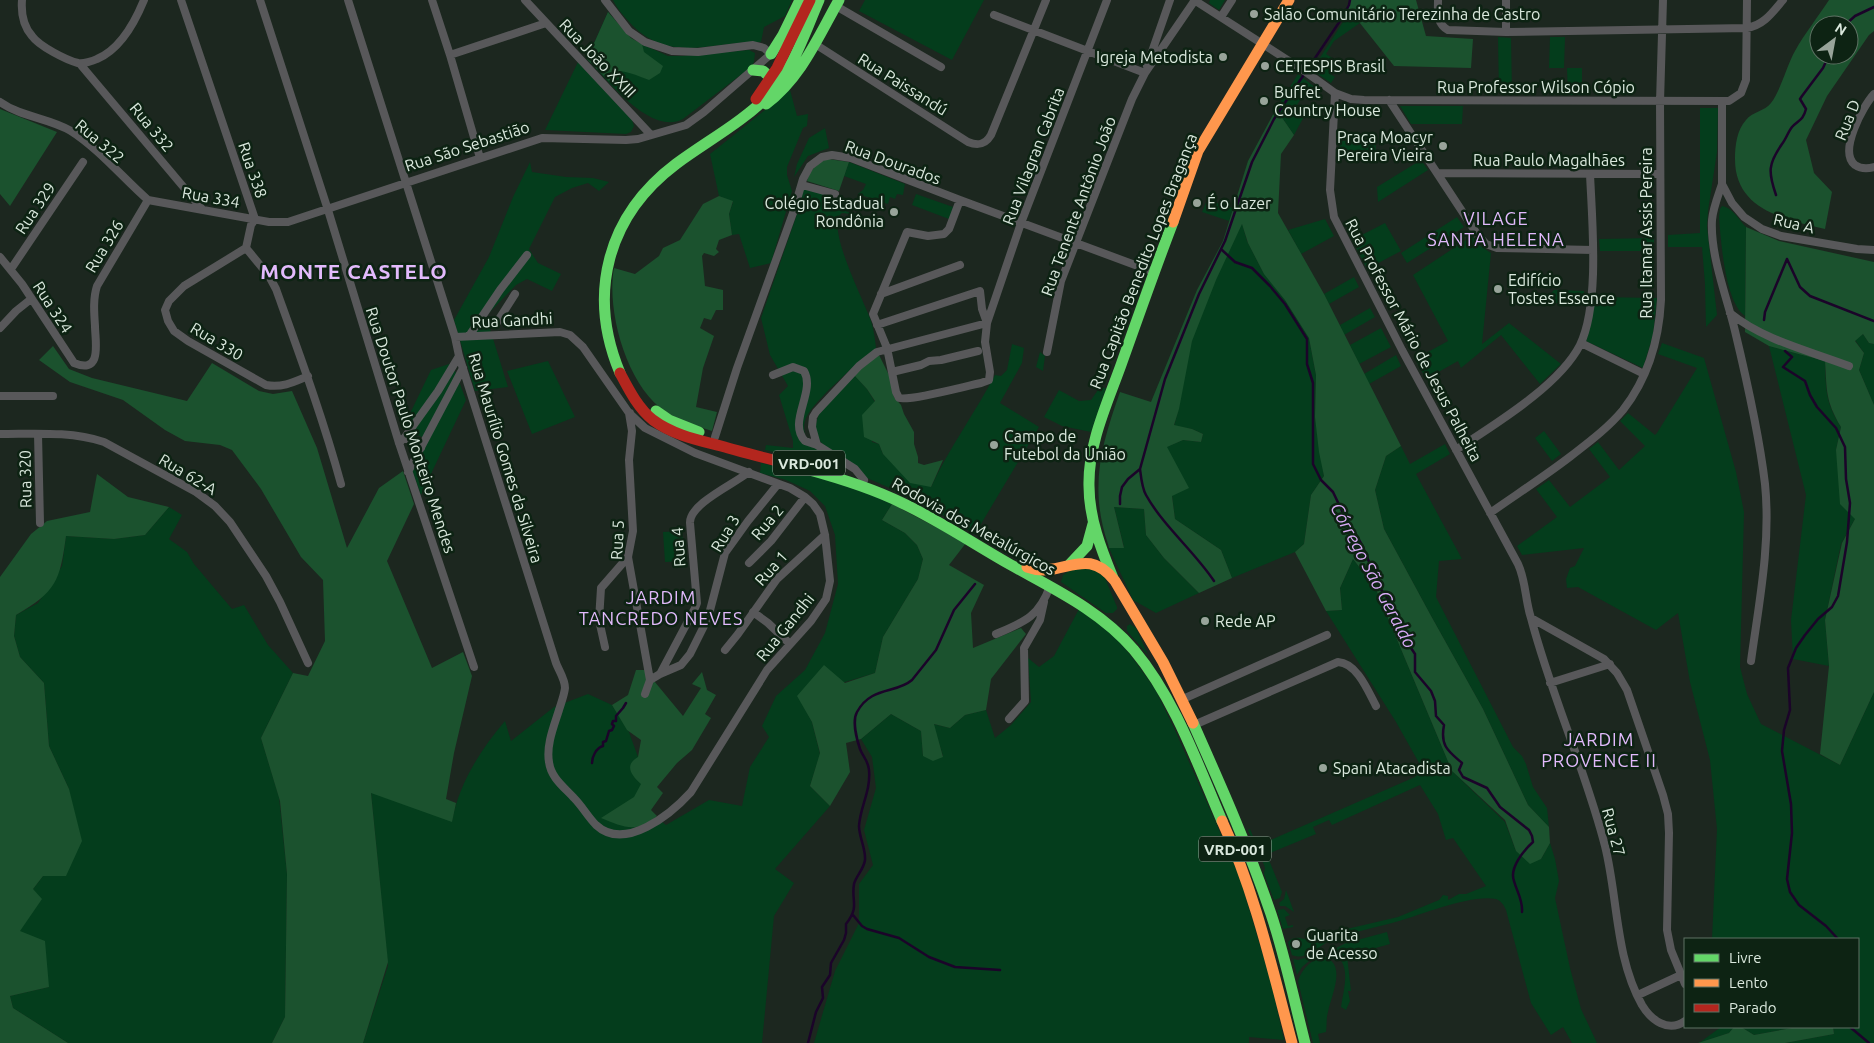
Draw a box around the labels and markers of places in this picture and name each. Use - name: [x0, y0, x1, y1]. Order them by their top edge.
- place label: Salão Comunitário Terezinha de Castro: [1264, 5, 1540, 23]
- marker: Salão Comunitário Terezinha de Castro: [1248, 8, 1260, 20]
- place label: Igreja Metodista: [1096, 48, 1213, 66]
- marker: Igreja Metodista: [1217, 51, 1229, 63]
- place label: CETESPIS Brasil: [1275, 57, 1385, 75]
- marker: CETESPIS Brasil: [1259, 60, 1271, 72]
- place label: Buffet Country House: [1274, 83, 1381, 119]
- marker: Buffet Country House: [1258, 95, 1270, 107]
- place label: Praça Moacyr Pereira Vieira: [1337, 128, 1433, 164]
- marker: Praça Moacyr Pereira Vieira: [1437, 140, 1449, 152]
- place label: É o Lazer: [1207, 192, 1271, 212]
- place label: Colégio Estadual Rondônia: [764, 194, 884, 230]
- marker: É o Lazer: [1191, 197, 1203, 209]
- marker: Colégio Estadual Rondônia: [888, 206, 900, 218]
- place label: Edifício Tostes Essence: [1508, 271, 1615, 307]
- marker: Edifício Tostes Essence: [1492, 283, 1504, 295]
- place label: Campo de Futebol da União: [1004, 427, 1126, 463]
- marker: Campo de Futebol da União: [988, 439, 1000, 451]
- place label: Rede AP: [1215, 612, 1276, 630]
- marker: Rede AP: [1199, 615, 1211, 627]
- place label: Spani Atacadista: [1333, 759, 1451, 777]
- marker: Spani Atacadista: [1317, 762, 1329, 774]
- place label: Guarita de Acesso: [1306, 926, 1378, 962]
- marker: Guarita de Acesso: [1290, 938, 1302, 950]

